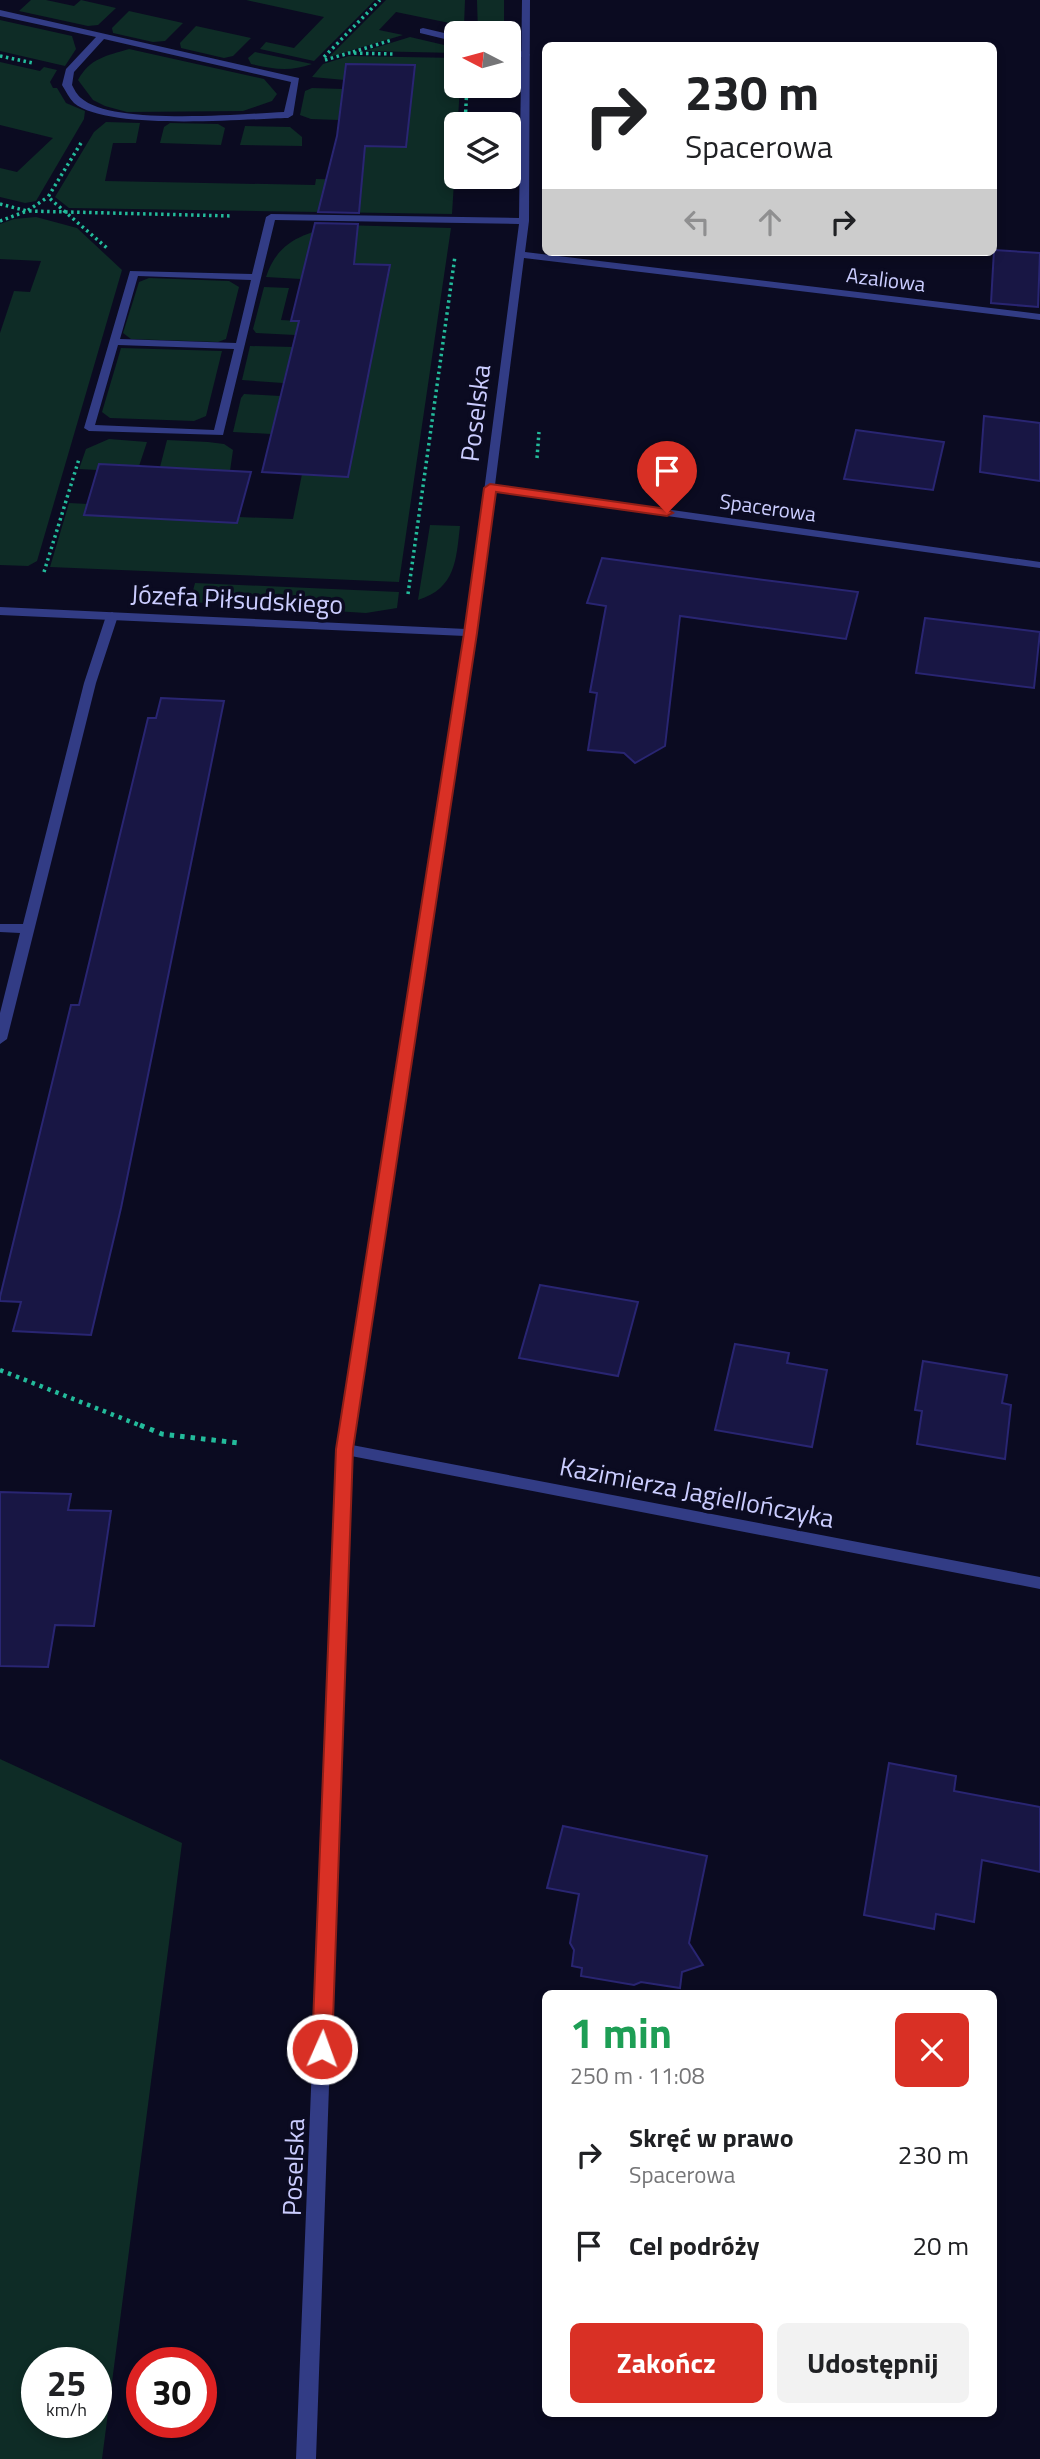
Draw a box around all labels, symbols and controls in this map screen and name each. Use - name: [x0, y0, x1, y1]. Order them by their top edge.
- north arrow: [444, 21, 522, 98]
- map controls: [444, 21, 521, 189]
- text: 230 m: [685, 54, 819, 129]
- icon: right: [570, 70, 661, 161]
- button: layers: [444, 112, 521, 189]
- text: Spacerowa: [685, 122, 833, 170]
- icon: left: [678, 203, 716, 241]
- icon: ahead: [751, 203, 789, 241]
- icon: right: [824, 203, 862, 241]
- street label: Azaliowa: [845, 258, 928, 300]
- street label: Poselska: [450, 362, 500, 464]
- pin: [637, 441, 697, 513]
- icon: arrive: [648, 452, 686, 490]
- street label: Spacerowa: [718, 484, 819, 530]
- street label: Józefa Piłsudskiego: [130, 574, 344, 624]
- street label: Kazimierza Jagiellończyka: [556, 1446, 838, 1538]
- text: 1 min: [570, 2000, 672, 2064]
- position arrow: [285, 2012, 359, 2086]
- button: close: [895, 2013, 969, 2087]
- text: 250 m · 11:08: [570, 2058, 705, 2093]
- street label: Poselska: [272, 2117, 314, 2217]
- text: Skręć w prawo: [629, 2118, 794, 2157]
- text: 230 m: [898, 2135, 969, 2174]
- icon: right: [570, 2136, 608, 2174]
- text: Spacerowa: [629, 2157, 735, 2192]
- text: Cel podróży: [629, 2226, 759, 2265]
- text: 20 m: [912, 2226, 969, 2265]
- icon: arrive: [570, 2227, 608, 2265]
- button: Zakończ: [570, 2323, 763, 2403]
- button: Udostępnij: [777, 2323, 969, 2403]
- speed limit sign: 30: [126, 2347, 217, 2438]
- text: 25: [47, 2356, 86, 2410]
- text: km/h: [46, 2396, 87, 2423]

